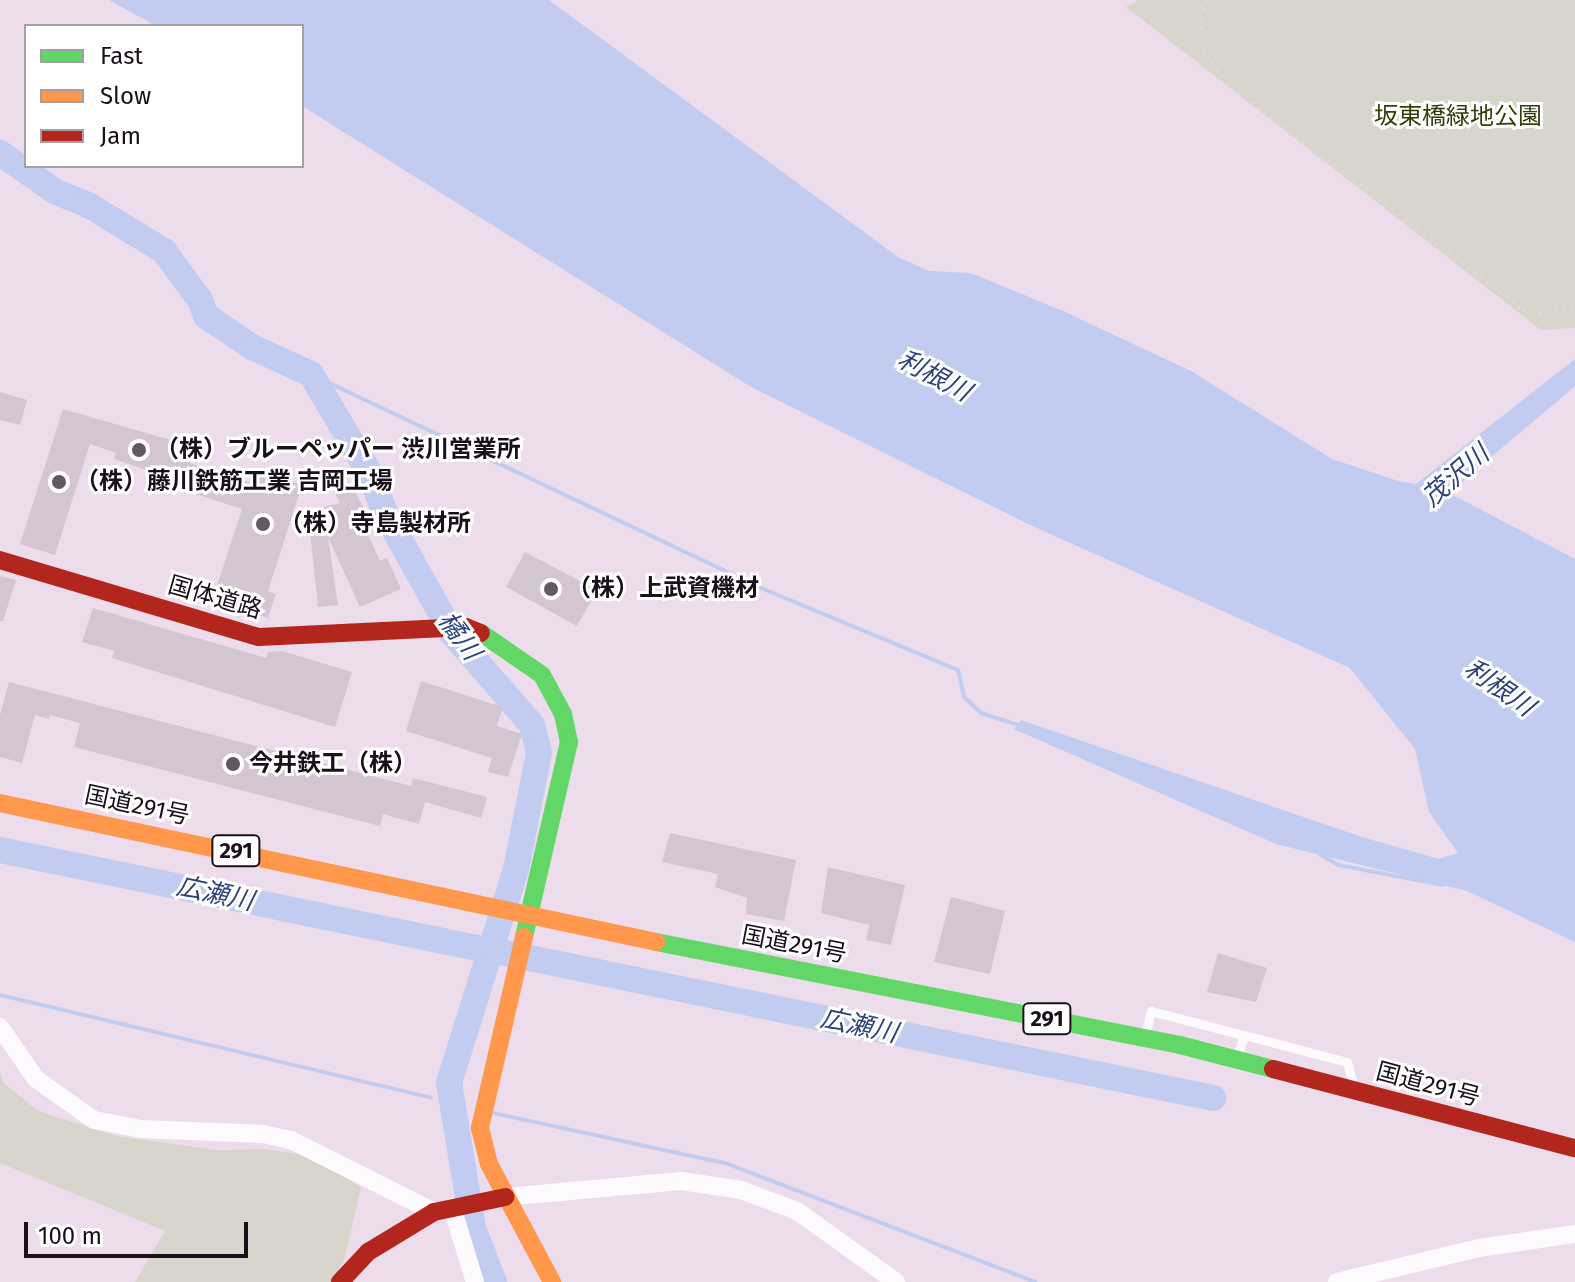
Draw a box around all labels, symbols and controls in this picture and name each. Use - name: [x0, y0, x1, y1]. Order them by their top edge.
- legend: [24, 24, 304, 168]
- text: Fast: [100, 42, 143, 70]
- text: Slow: [100, 82, 151, 110]
- park label: 坂東橋緑地公園: [1374, 103, 1542, 131]
- text: Jam: [100, 122, 141, 150]
- water label: 利根川: [892, 344, 976, 408]
- place label: （株）ブルーペッパー 渋川営業所: [155, 436, 521, 464]
- water label: 茂沢川: [1416, 439, 1496, 513]
- marker: （株）ブルーペッパー 渋川営業所: [130, 441, 148, 459]
- place label: （株）藤川鉄筋工業 吉岡工場: [75, 468, 393, 496]
- marker: （株）藤川鉄筋工業 吉岡工場: [50, 473, 68, 491]
- place label: （株）寺島製材所: [279, 510, 471, 538]
- marker: （株）寺島製材所: [254, 515, 272, 533]
- street label: 国体道路: [165, 571, 265, 625]
- place label: （株）上武資機材: [567, 575, 759, 603]
- marker: （株）上武資機材: [542, 580, 560, 598]
- water label: 橘川: [431, 606, 487, 666]
- water label: 利根川: [1458, 653, 1540, 723]
- place label: 今井鉄工（株）: [249, 750, 417, 778]
- marker: 今井鉄工（株）: [224, 755, 242, 773]
- street label: 国道291号: [82, 781, 192, 831]
- road number: 291: [210, 833, 262, 869]
- water label: 広瀬川: [174, 871, 256, 917]
- street label: 国道291号: [739, 921, 849, 969]
- road number: 291: [1021, 1001, 1073, 1037]
- water label: 広瀬川: [818, 1003, 900, 1049]
- street label: 国道291号: [1373, 1057, 1483, 1113]
- scale bar: [28, 1206, 252, 1256]
- text: 100 m: [38, 1222, 102, 1250]

